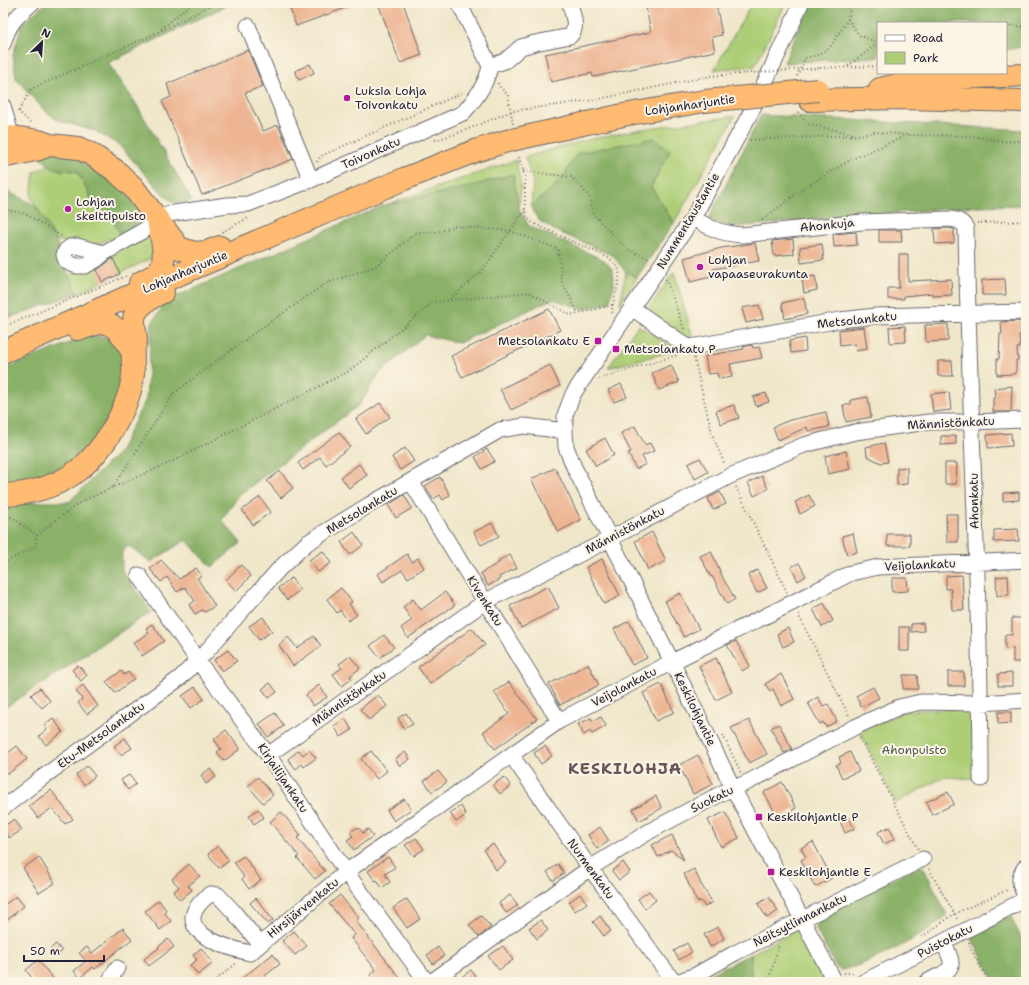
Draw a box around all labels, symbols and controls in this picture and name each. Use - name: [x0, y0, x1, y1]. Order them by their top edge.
- north arrow: [22, 22, 62, 62]
- legend: [877, 22, 1007, 74]
- text: N: [39, 25, 53, 42]
- text: Road: [913, 30, 944, 46]
- text: Park: [913, 50, 939, 66]
- place label: Luksia Lohja Toivonkatu: [355, 83, 427, 113]
- street label: Lohjanharjuntie: [644, 91, 736, 119]
- marker: Luksia Lohja Toivonkatu: [342, 93, 352, 103]
- street label: Toivonkatu: [339, 133, 403, 173]
- street label: Nummentaustantie: [653, 170, 723, 272]
- place label: Lohjan skeittipuisto: [76, 194, 146, 224]
- marker: Lohjan skeittipuisto: [63, 204, 73, 214]
- street label: Ahonkuja: [799, 214, 856, 236]
- street label: Lohjanharjuntie: [140, 247, 230, 297]
- place label: Lohjan vapaaseurakunta: [708, 252, 809, 282]
- marker: Lohjan vapaaseurakunta: [695, 262, 705, 272]
- street label: Metsolankatu: [816, 308, 898, 332]
- place label: Metsolankatu E: [498, 333, 590, 349]
- marker: Metsolankatu E: [593, 336, 603, 346]
- place label: Metsolankatu P: [624, 341, 716, 357]
- marker: Metsolankatu P: [611, 344, 621, 354]
- street label: Männistönkatu: [907, 413, 995, 433]
- street label: Ahonkatu: [966, 473, 982, 529]
- street label: Metsolankatu: [323, 482, 401, 538]
- street label: Männistönkatu: [583, 502, 667, 558]
- street label: Veijolankatu: [884, 555, 956, 575]
- street label: Kivenkatu: [463, 573, 507, 629]
- street label: Veijolankatu: [589, 663, 659, 711]
- street label: Männistönkatu: [309, 666, 390, 730]
- street label: Keskilohjantie: [670, 669, 720, 749]
- street label: Etu-Metsolankatu: [54, 698, 148, 772]
- street label: Kirjailijankatu: [254, 740, 312, 816]
- park label: Ahonpuisto: [881, 742, 947, 758]
- district label: KESKILOHJA: [568, 758, 682, 779]
- street label: Suokatu: [688, 782, 736, 816]
- place label: Keskilohjantie P: [767, 809, 858, 825]
- marker: Keskilohjantie P: [754, 812, 764, 822]
- street label: Nurmenkatu: [564, 835, 618, 903]
- place label: Keskilohjantie E: [779, 864, 871, 880]
- marker: Keskilohjantie E: [766, 867, 776, 877]
- street label: Hirsijärvenkatu: [264, 874, 342, 942]
- street label: Neitsytlinnankatu: [750, 889, 850, 951]
- street label: Puistokatu: [915, 920, 976, 962]
- scale bar: [24, 937, 104, 963]
- text: 50 m: [30, 943, 60, 959]

